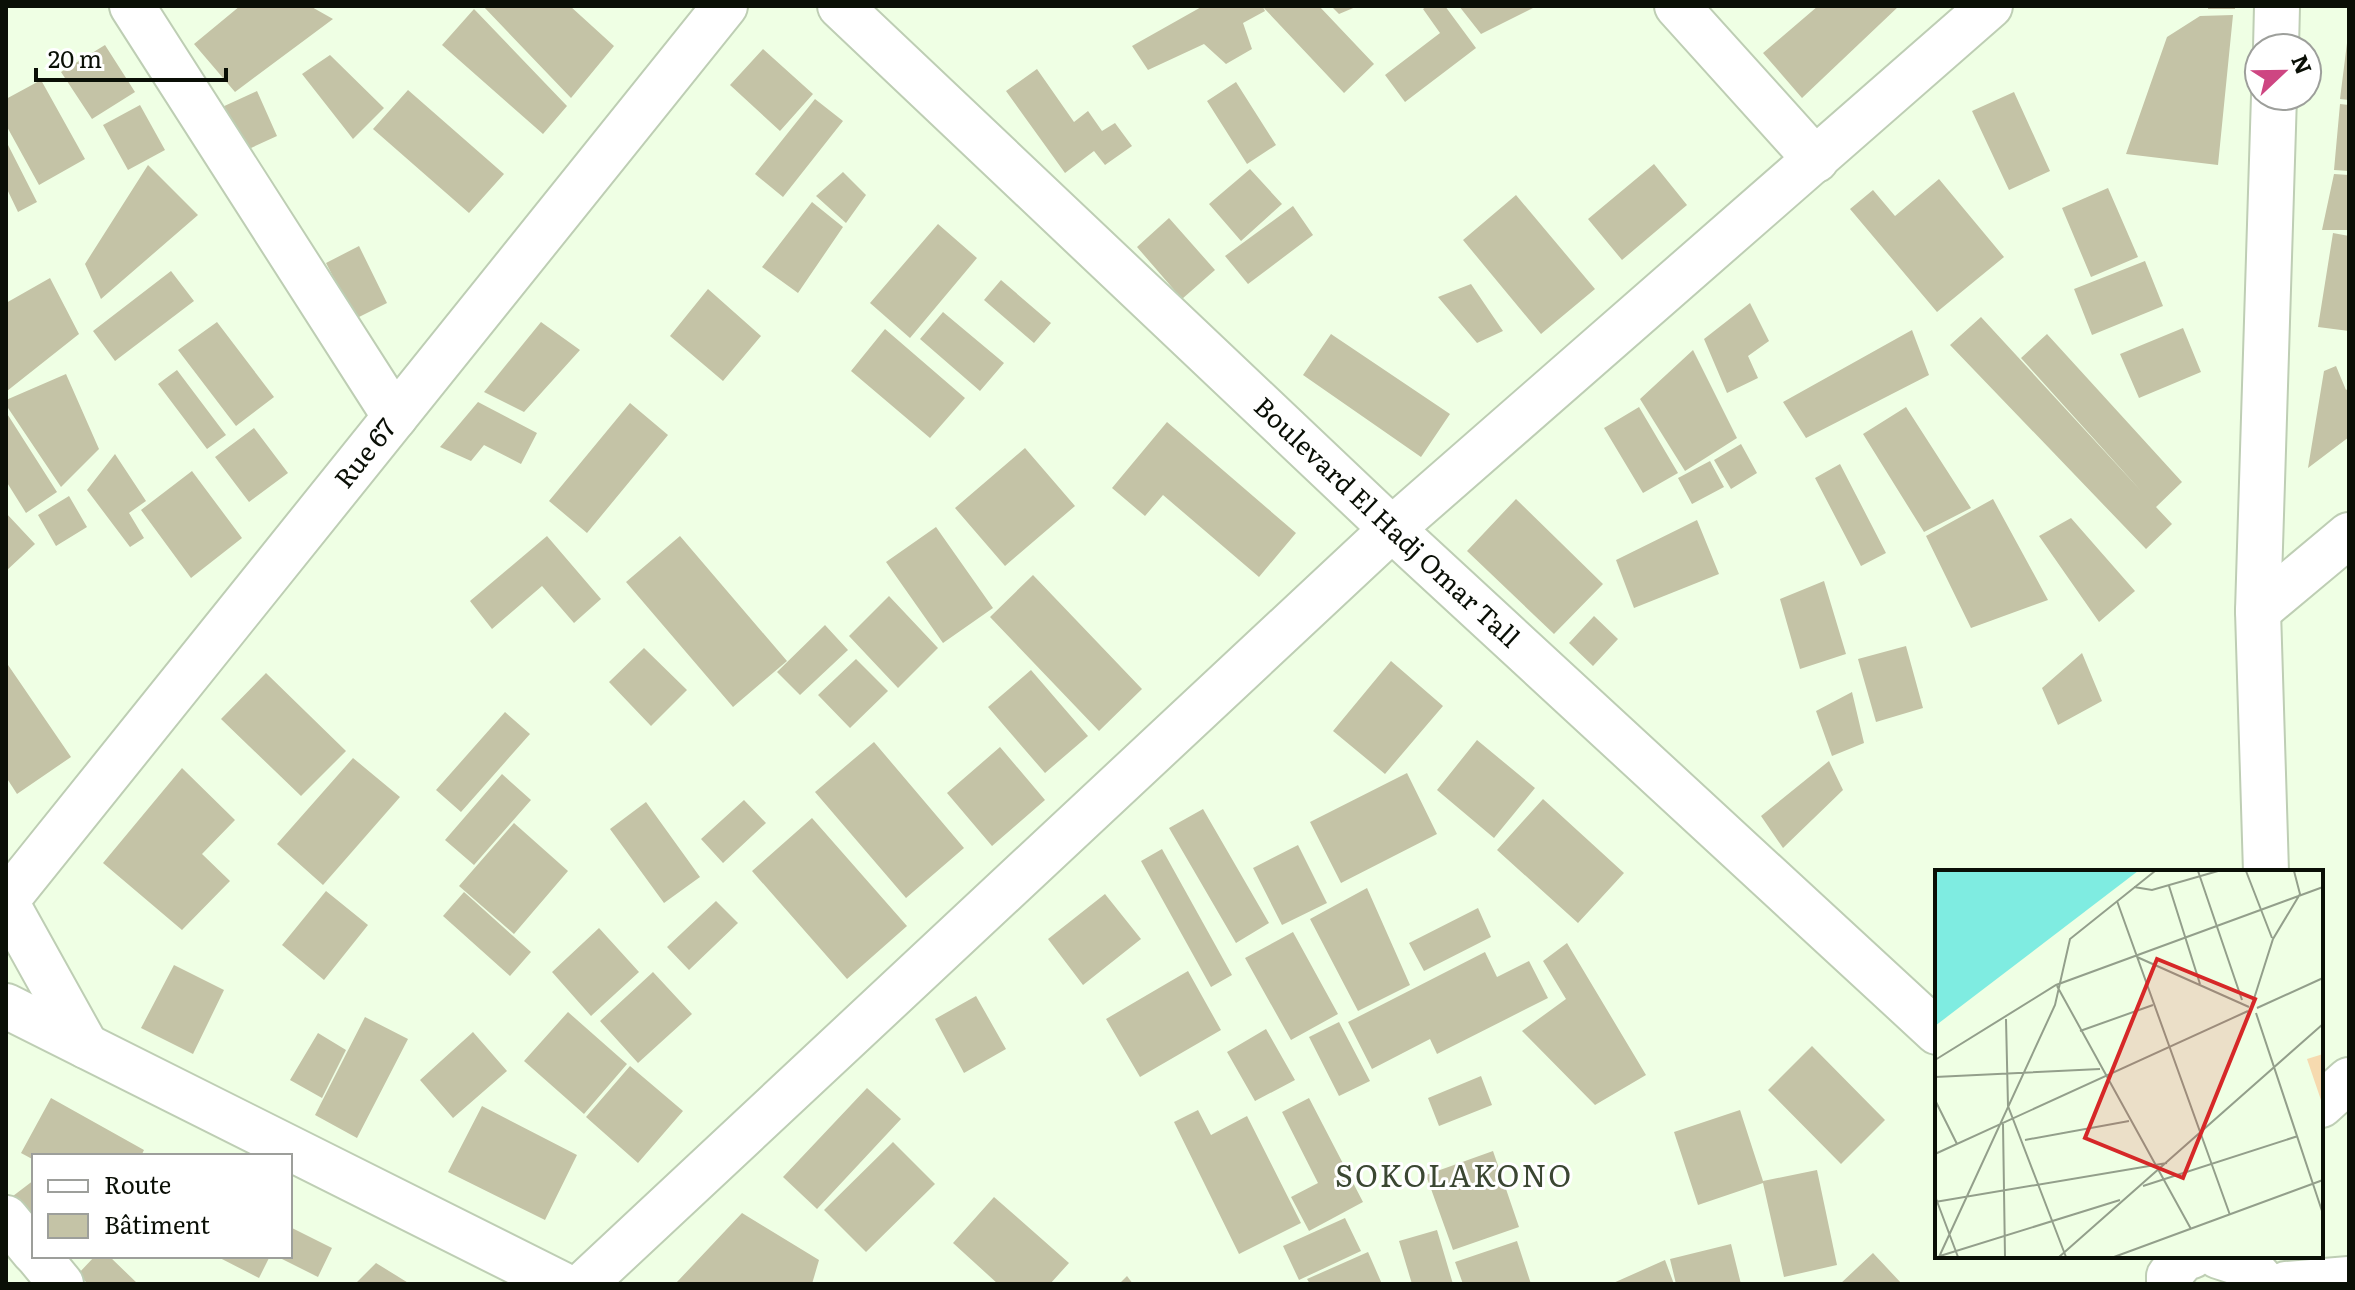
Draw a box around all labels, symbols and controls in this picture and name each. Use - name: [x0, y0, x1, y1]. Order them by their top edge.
- scale bar: [36, 32, 226, 82]
- north arrow: [2243, 32, 2323, 112]
- text: 20 m: [48, 40, 102, 75]
- text: N: [2284, 49, 2322, 79]
- street label: Boulevard El Hadj Omar Tall: [1246, 386, 1530, 655]
- street label: Rue 67: [323, 409, 404, 495]
- inset map: [1935, 870, 2323, 1258]
- district label: SOKOLAKONO: [1335, 1152, 1573, 1196]
- legend: [32, 1154, 292, 1258]
- text: Route: [104, 1166, 171, 1201]
- text: Bâtiment: [104, 1206, 210, 1241]

